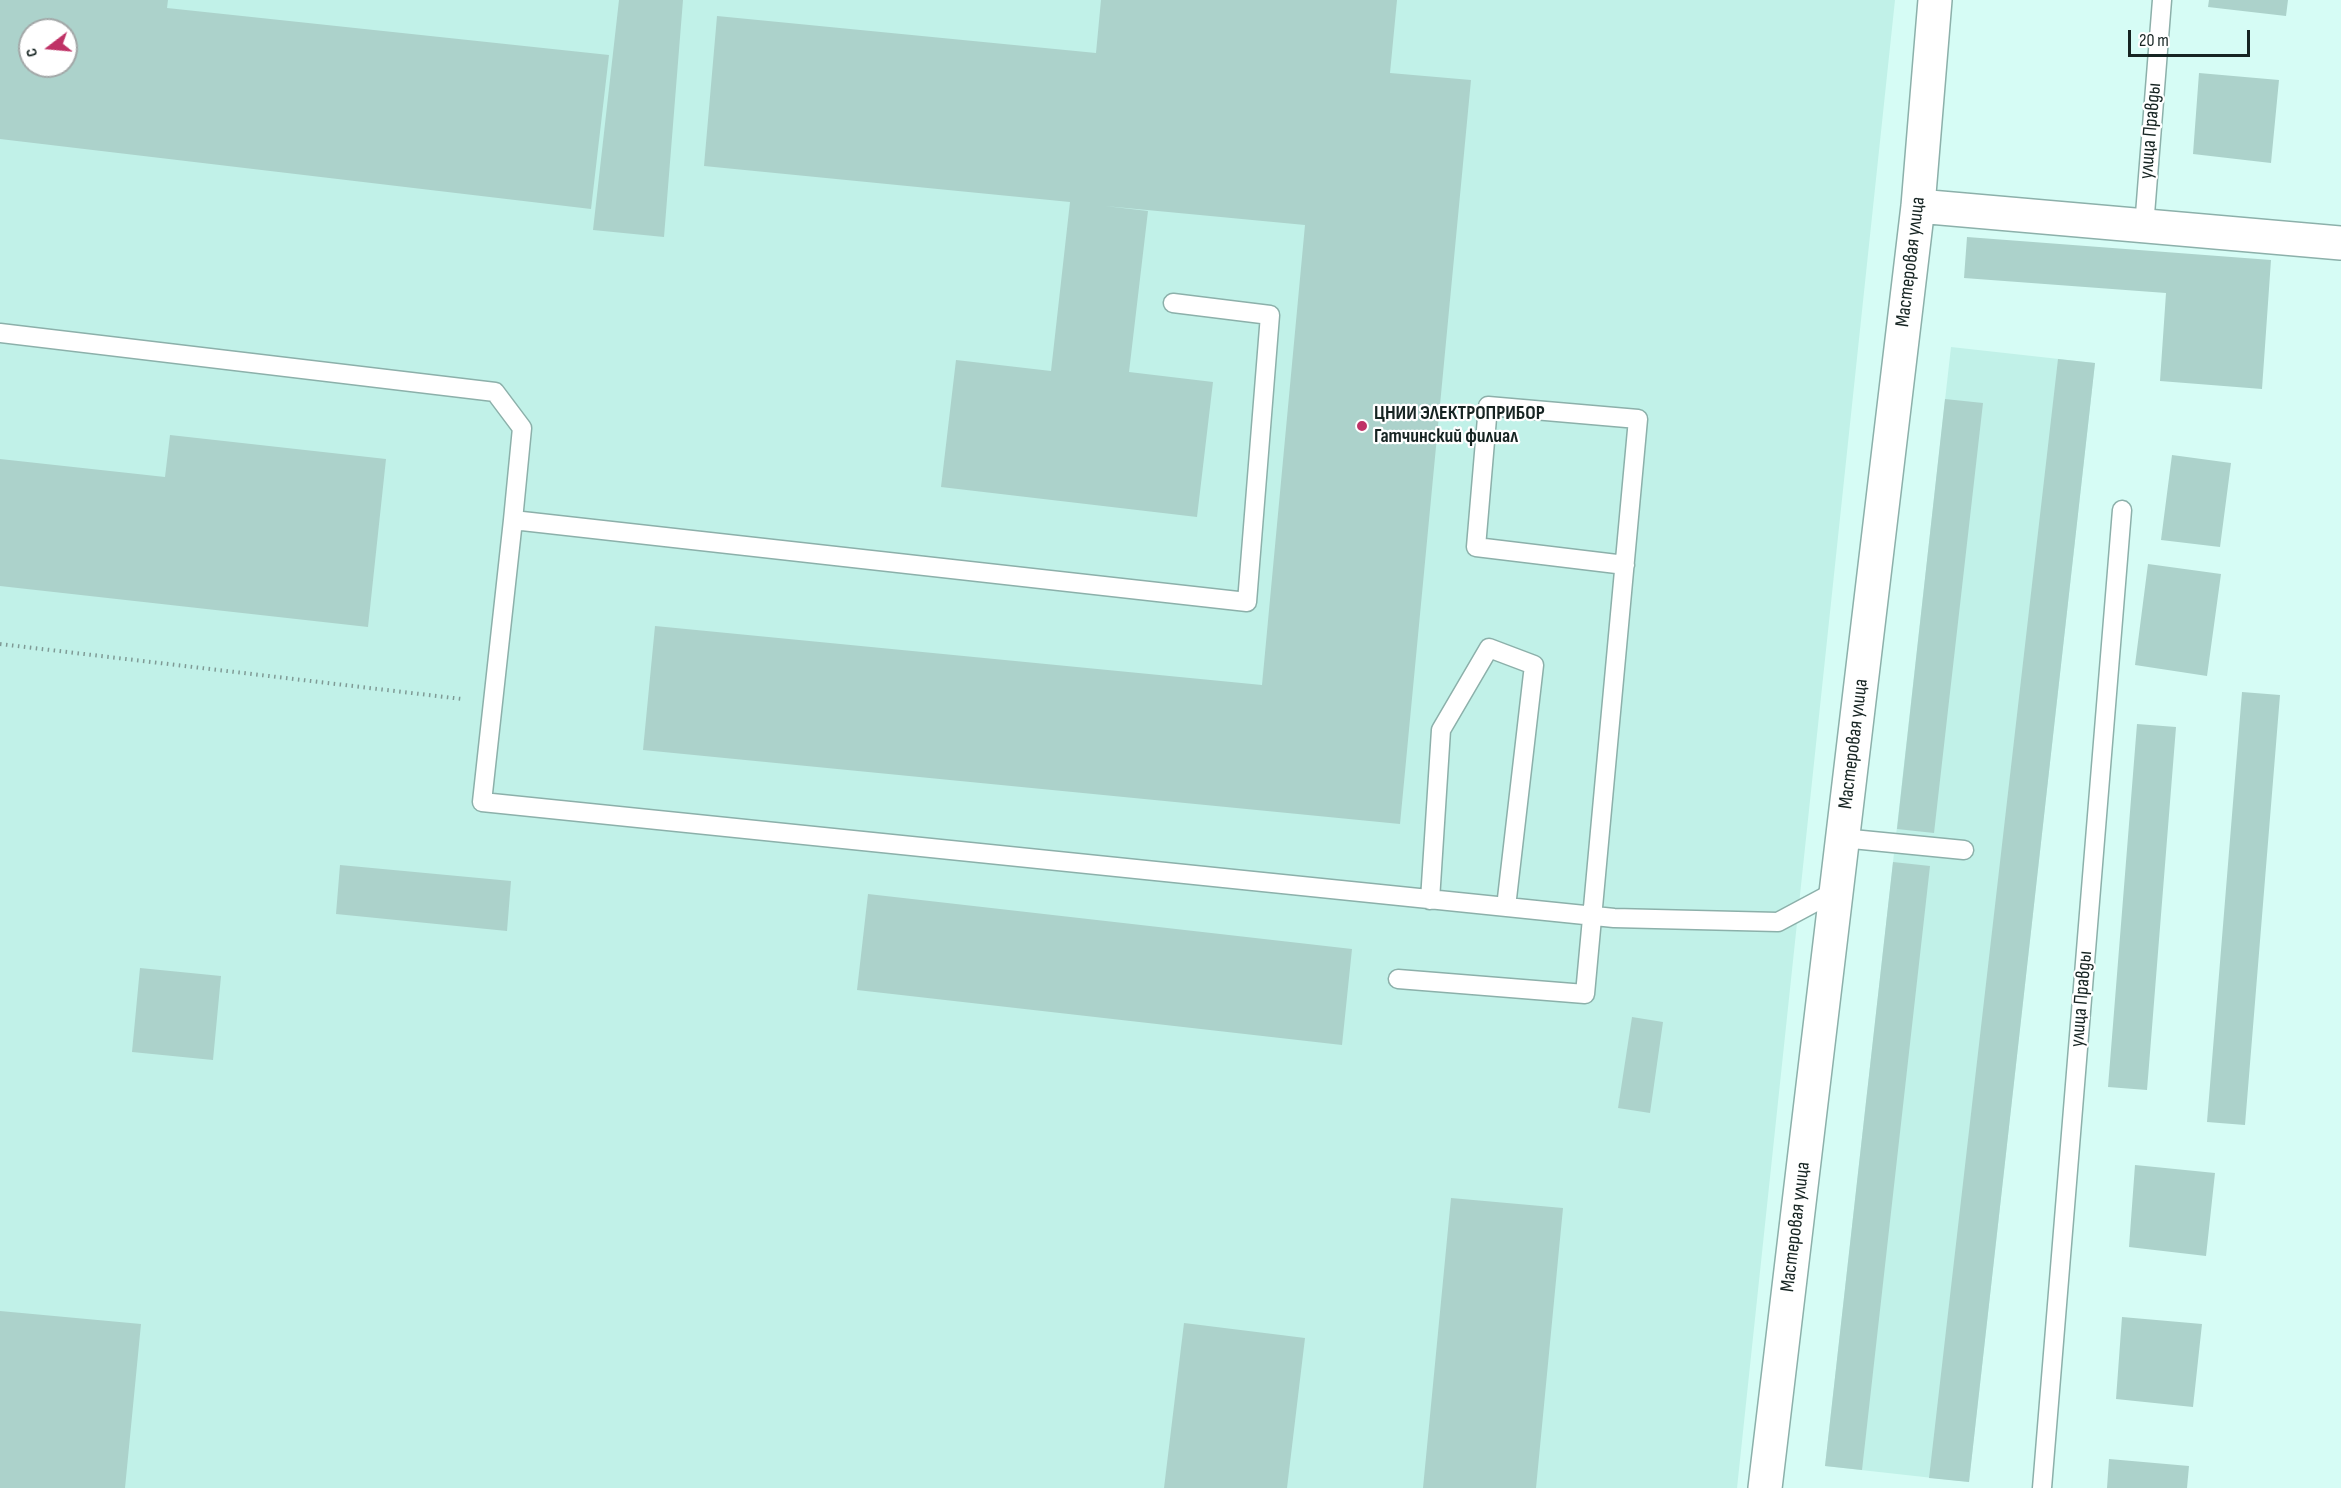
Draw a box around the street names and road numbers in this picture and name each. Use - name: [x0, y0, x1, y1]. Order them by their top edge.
- street label: улица Правды: [2135, 82, 2167, 180]
- street label: Мастеровая улица: [1891, 196, 1931, 328]
- street label: Мастеровая улица: [1834, 678, 1874, 810]
- street label: улица Правды: [2066, 950, 2098, 1048]
- street label: Мастеровая улица: [1776, 1161, 1816, 1293]

